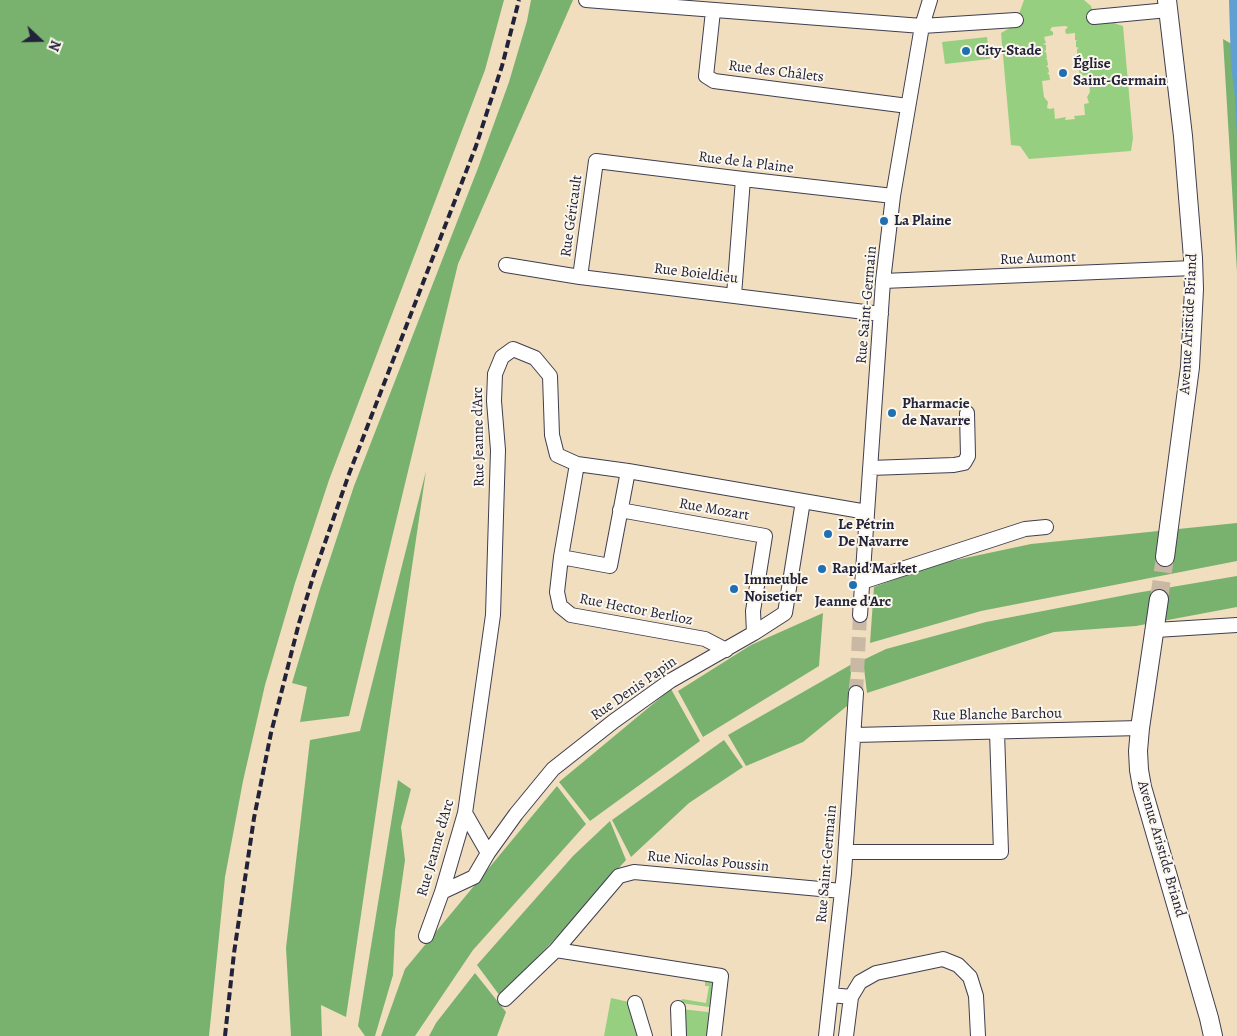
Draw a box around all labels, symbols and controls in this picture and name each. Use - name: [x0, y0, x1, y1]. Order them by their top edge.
- north arrow: [15, 15, 65, 65]
- text: N: [44, 37, 65, 54]
- place label: City-Stade: [976, 42, 1041, 60]
- marker: City-Stade: [960, 45, 972, 57]
- place label: Église Saint-Germain: [1073, 55, 1167, 90]
- street label: Rue des Châlets: [727, 57, 825, 87]
- marker: Église Saint-Germain: [1057, 67, 1069, 79]
- street label: Rue de la Plaine: [697, 148, 795, 178]
- street label: Rue Géricault: [557, 174, 587, 258]
- place label: La Plaine: [894, 212, 951, 230]
- marker: La Plaine: [878, 215, 890, 227]
- street label: Rue Saint-Germain: [853, 245, 881, 365]
- street label: Rue Aumont: [1000, 249, 1076, 269]
- street label: Avenue Aristide Briand: [1176, 253, 1202, 395]
- street label: Rue Boieldieu: [653, 260, 739, 288]
- street label: Rue Jeanne d'Arc: [469, 387, 489, 487]
- place label: Pharmacie de Navarre: [902, 395, 970, 430]
- marker: Pharmacie de Navarre: [886, 407, 898, 419]
- street label: Rue Mozart: [677, 495, 751, 525]
- place label: Le Pétrin De Navarre: [838, 516, 909, 551]
- marker: Le Pétrin De Navarre: [822, 528, 834, 540]
- place label: Rapid'Market: [832, 560, 917, 578]
- marker: Rapid'Market: [816, 563, 828, 575]
- place label: Immeuble Noisetier: [744, 571, 808, 606]
- marker: Jeanne d'Arc: [847, 579, 859, 591]
- marker: Immeuble Noisetier: [728, 583, 740, 595]
- street label: Rue Hector Berlioz: [578, 590, 694, 630]
- place label: Jeanne d'Arc: [815, 593, 891, 611]
- street label: Rue Denis Papin: [588, 653, 680, 725]
- street label: Rue Blanche Barchou: [932, 705, 1062, 725]
- street label: Avenue Aristide Briand: [1133, 779, 1189, 919]
- street label: Rue Jeanne d'Arc: [414, 797, 458, 899]
- street label: Rue Saint-Germain: [813, 804, 841, 924]
- street label: Rue Nicolas Poussin: [646, 848, 770, 876]

